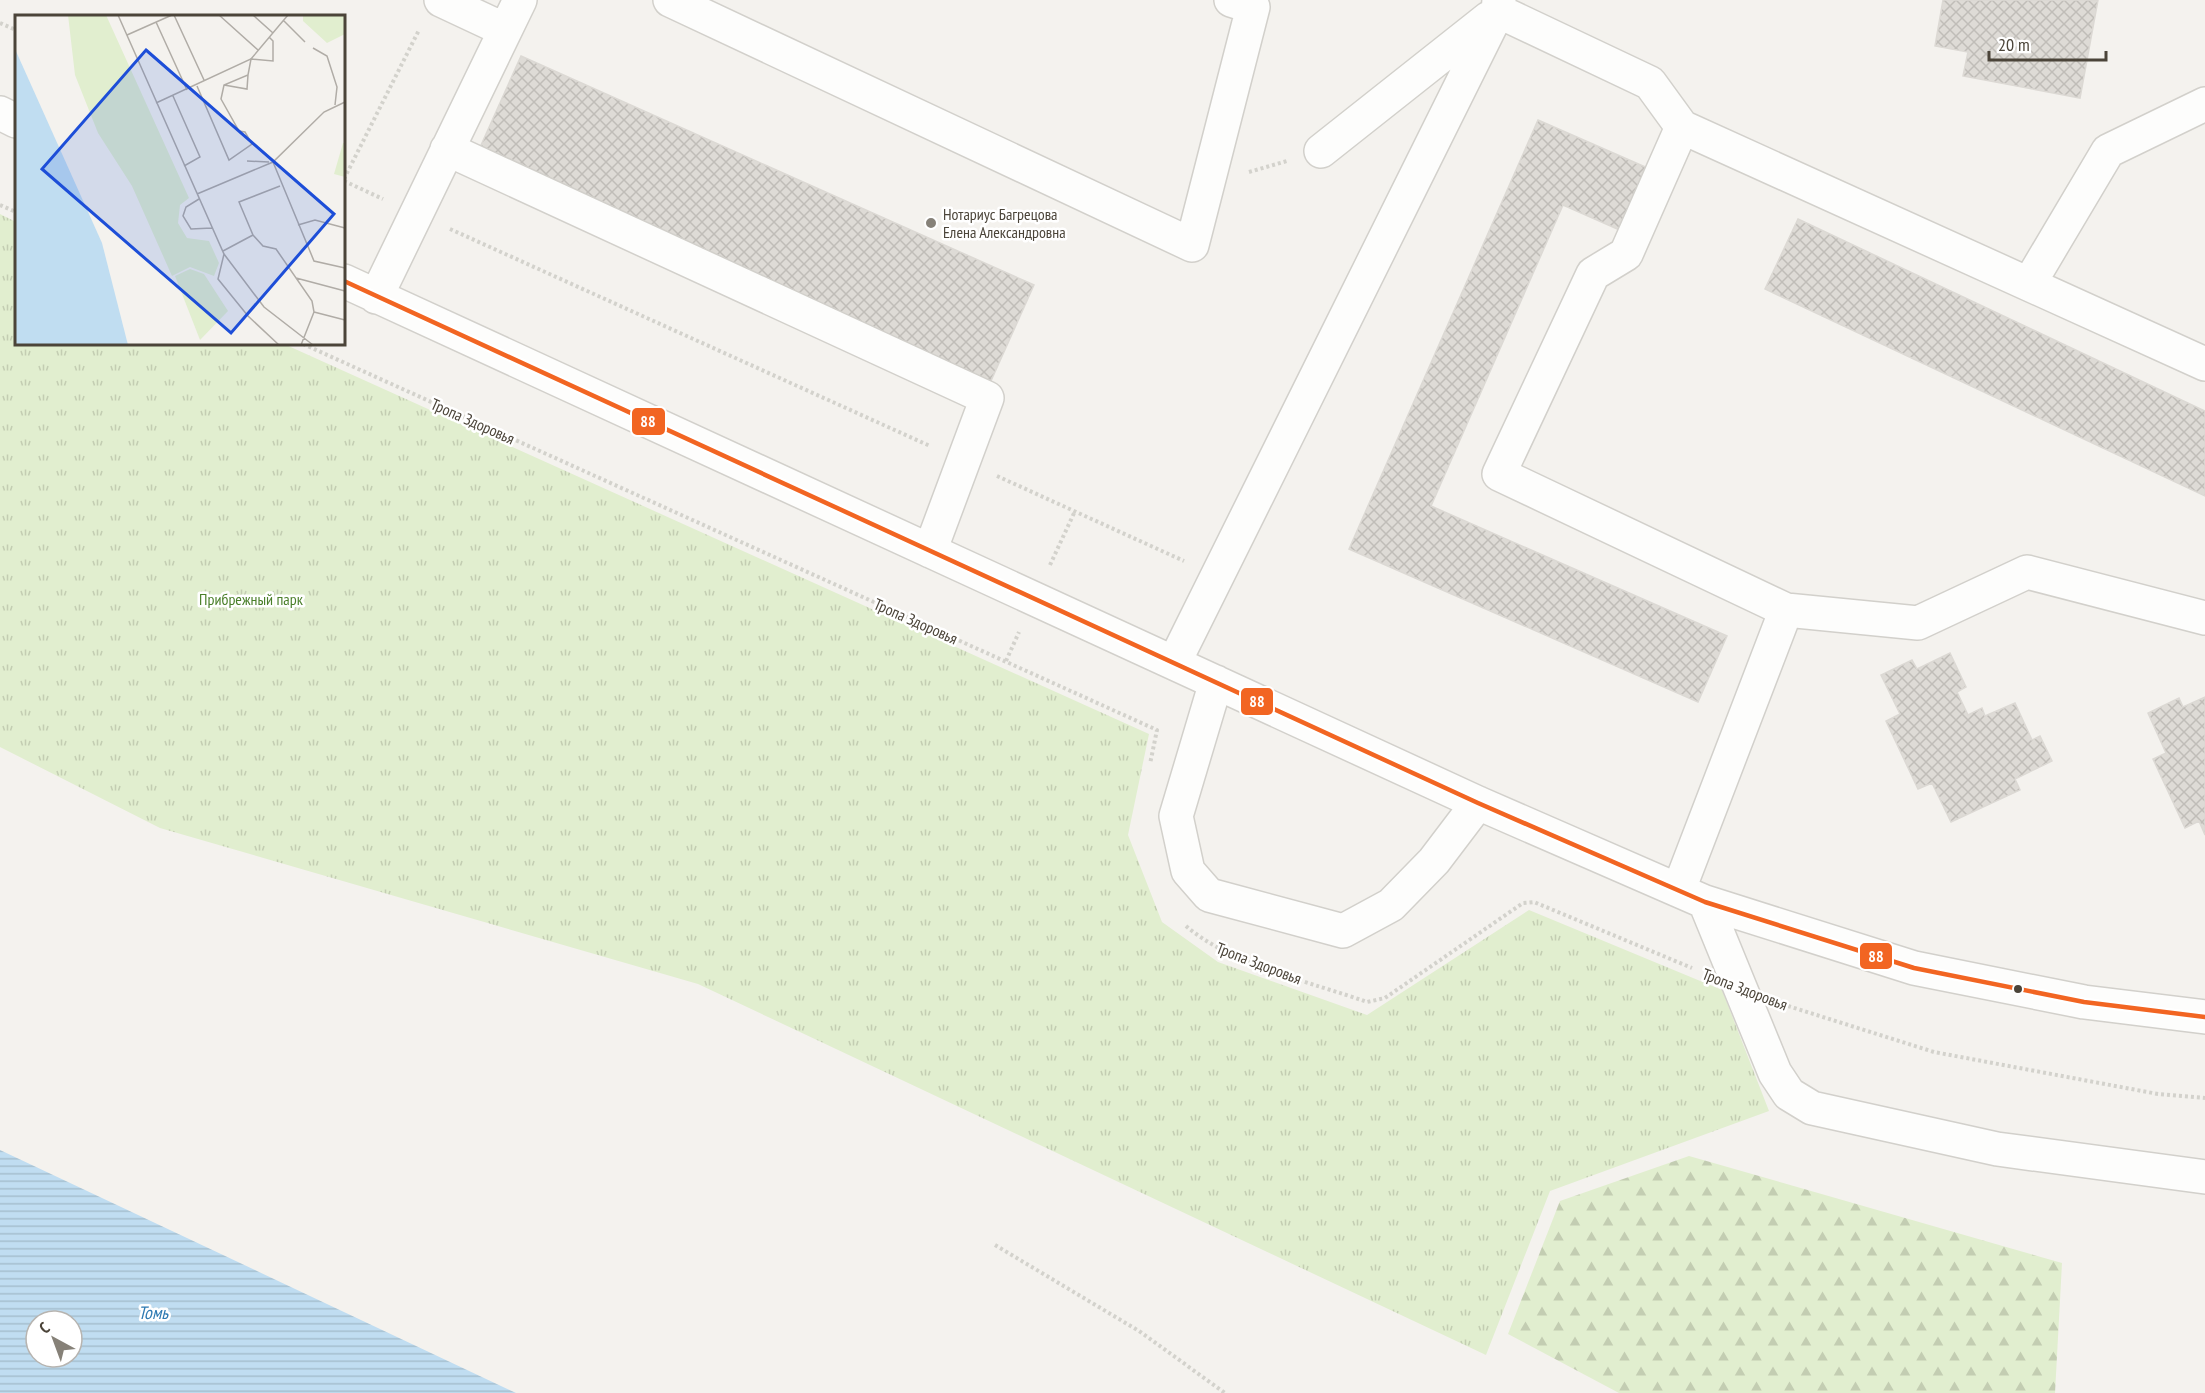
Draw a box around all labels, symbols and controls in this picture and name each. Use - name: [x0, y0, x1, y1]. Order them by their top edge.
- inset map: [15, 15, 345, 345]
- scale bar: [1989, 24, 2106, 62]
- text: 20 m: [1998, 33, 2030, 56]
- place label: Нотариус Багрецова Елена Александровна: [943, 204, 1066, 242]
- marker: Нотариус Багрецова Елена Александровна: [924, 216, 938, 230]
- street label: Тропа Здоровья: [428, 394, 518, 448]
- line badge: 88: [631, 407, 666, 436]
- text: 88: [640, 411, 656, 431]
- park label: Прибрежный парк: [199, 589, 304, 609]
- street label: Тропа Здоровья: [871, 594, 961, 648]
- line badge: 88: [1240, 687, 1274, 716]
- text: 88: [1249, 691, 1265, 711]
- street label: Тропа Здоровья: [1214, 938, 1304, 988]
- line badge: 88: [1859, 942, 1893, 970]
- text: 88: [1868, 946, 1884, 966]
- street label: Тропа Здоровья: [1700, 964, 1790, 1014]
- unlabelled marker: [2012, 983, 2024, 995]
- water label: Томь: [138, 1301, 169, 1324]
- north arrow: [24, 1309, 84, 1369]
- text: С: [35, 1317, 54, 1338]

